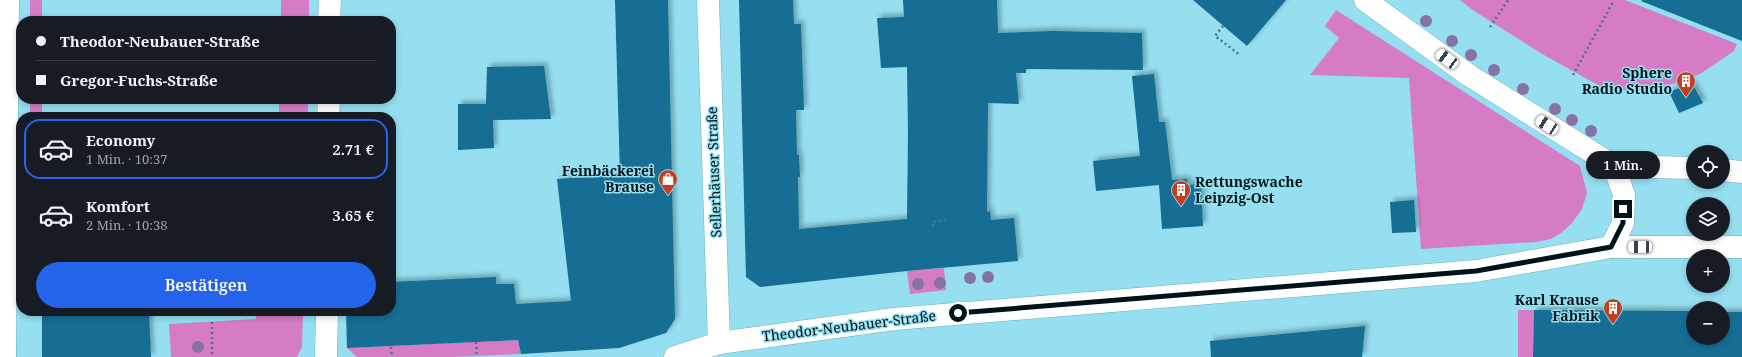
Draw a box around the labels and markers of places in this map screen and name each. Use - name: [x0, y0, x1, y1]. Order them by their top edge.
- place label: Sphere Radio Studio: [1582, 63, 1672, 98]
- building icon: Sphere Radio Studio: [1675, 70, 1697, 98]
- place label: Feinbäckerei Brause: [562, 161, 654, 196]
- shop icon: Feinbäckerei Brause: [657, 168, 679, 196]
- place label: Rettungswache Leipzig-Ost: [1195, 172, 1303, 207]
- building icon: Rettungswache Leipzig-Ost: [1170, 179, 1192, 207]
- place label: Karl Krause Fabrik: [1515, 290, 1599, 325]
- building icon: Karl Krause Fabrik: [1602, 297, 1624, 325]

